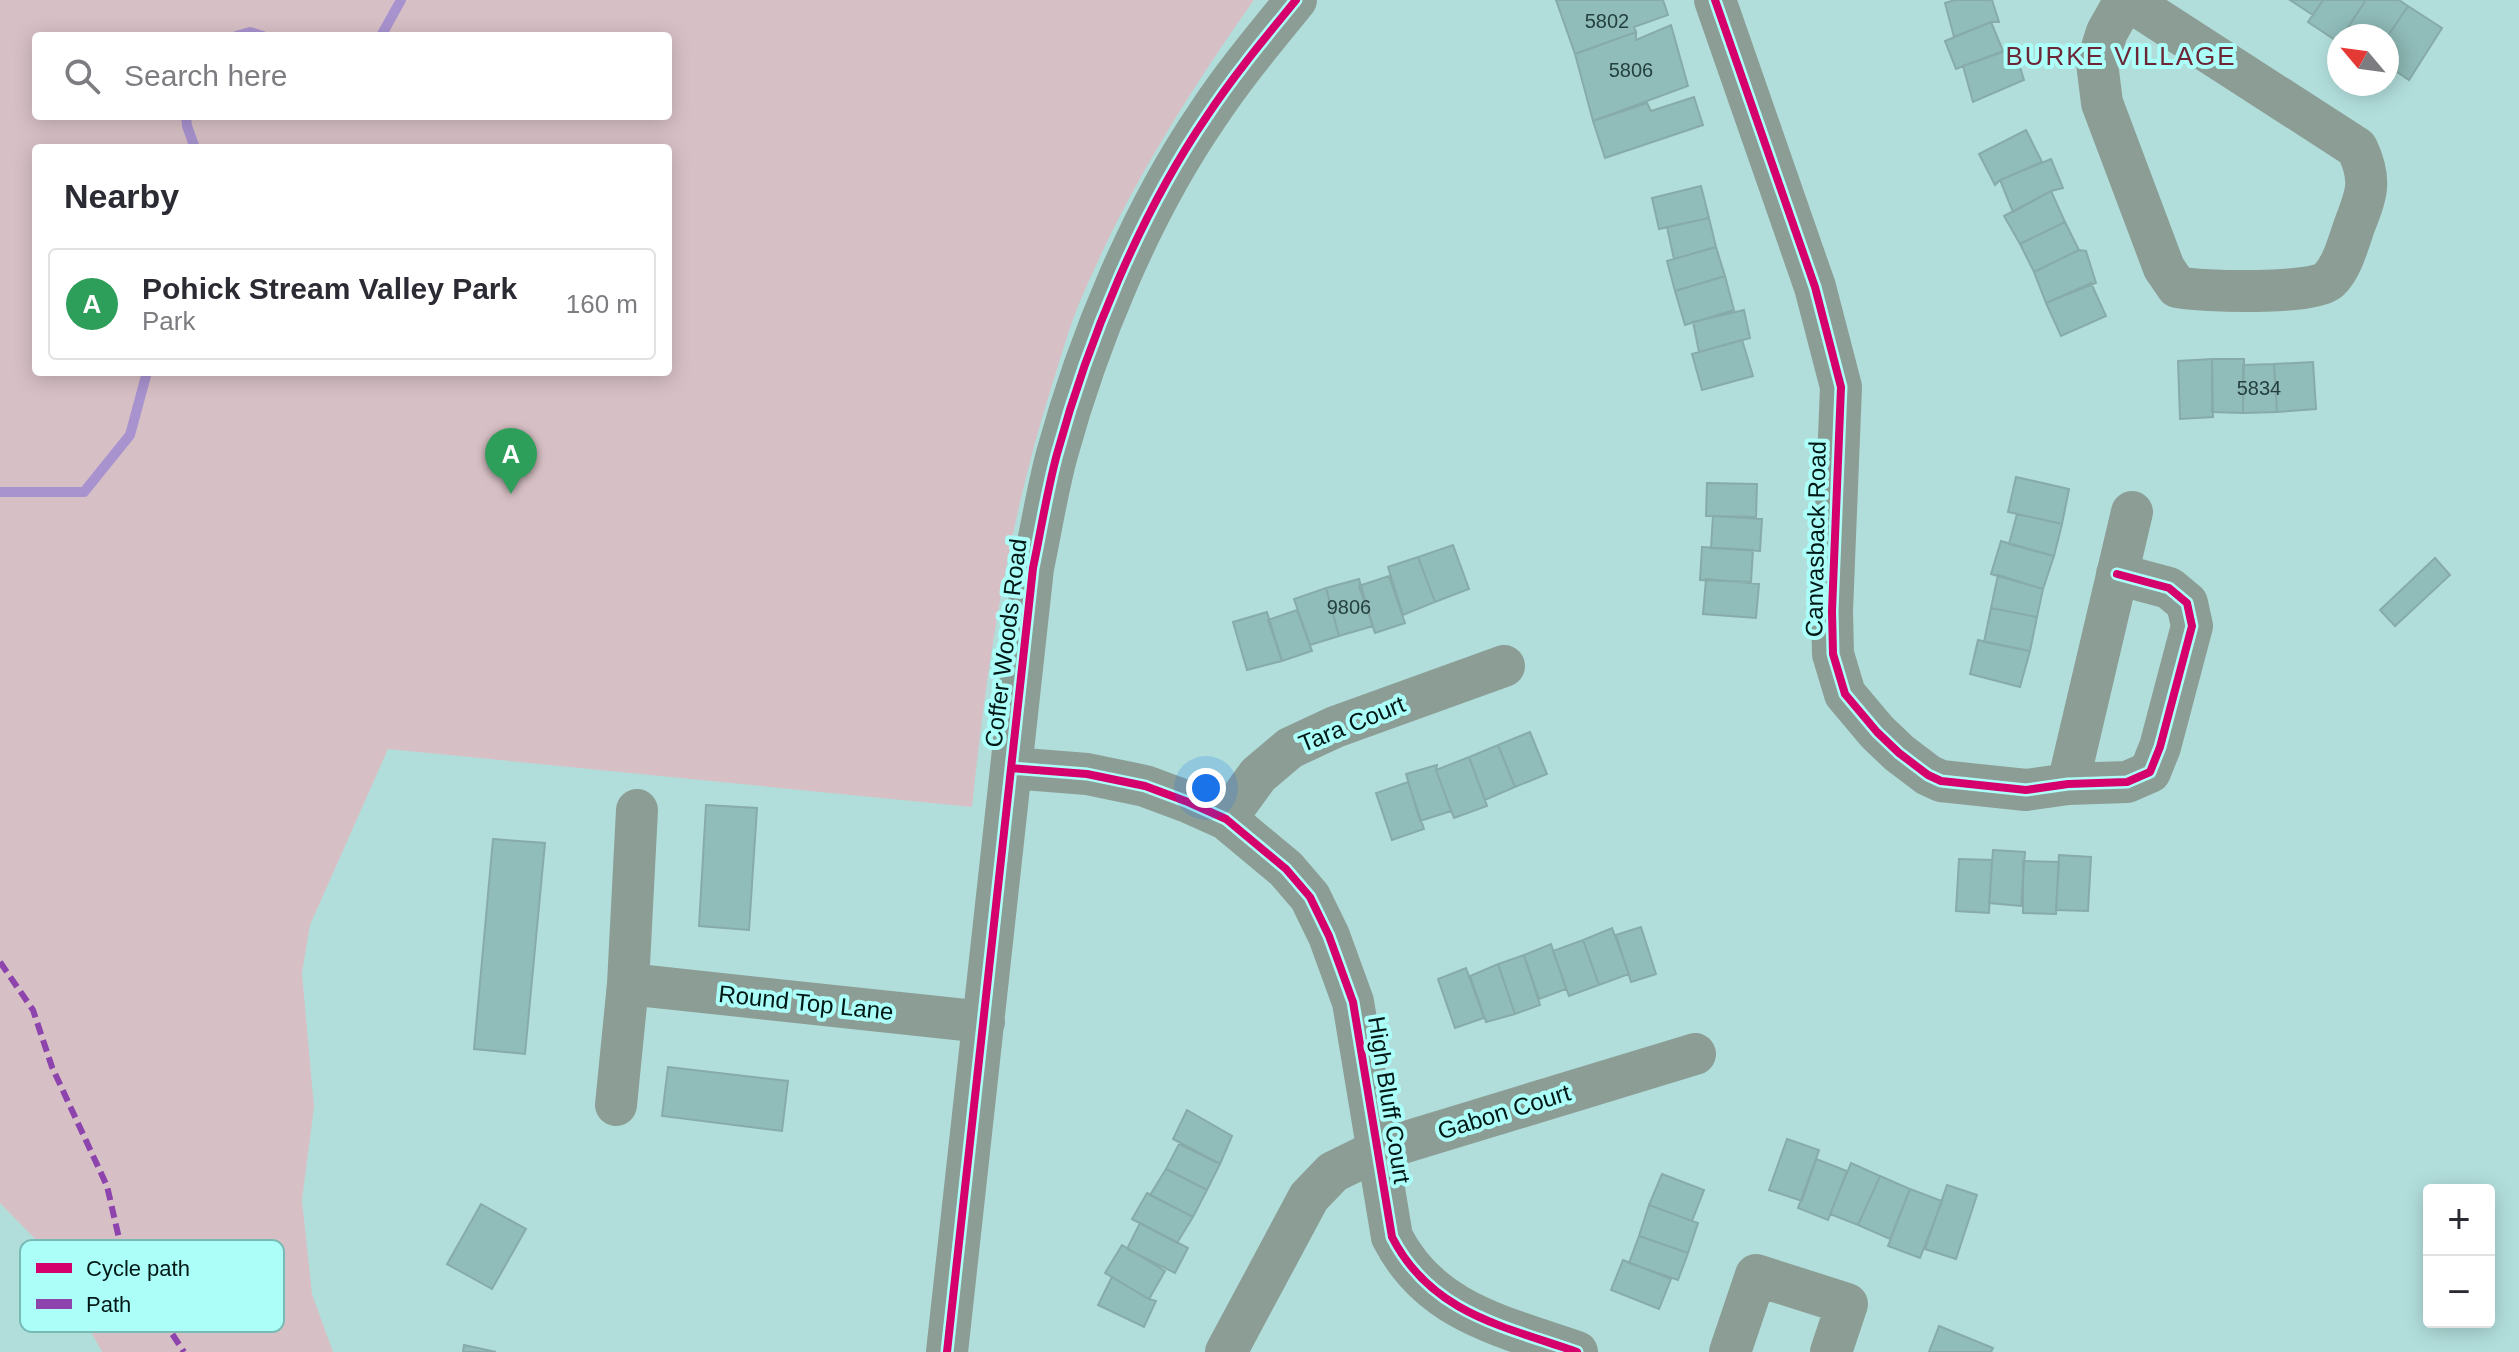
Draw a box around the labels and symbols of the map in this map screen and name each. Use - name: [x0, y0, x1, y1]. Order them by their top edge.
- house number: 5802: [1585, 10, 1629, 32]
- north arrow: [2327, 24, 2399, 96]
- district label: BURKE VILLAGE: [2005, 41, 2237, 71]
- house number: 5806: [1609, 59, 1653, 81]
- house number: 5834: [2237, 377, 2281, 399]
- pin: A: [485, 428, 537, 494]
- street label: Canvasback Road: [1800, 441, 1831, 637]
- street label: Coffer Woods Road: [979, 537, 1032, 749]
- house number: 9806: [1327, 596, 1371, 618]
- street label: Tara Court: [1295, 690, 1409, 757]
- your location: [1186, 768, 1226, 808]
- street label: Round Top Lane: [717, 980, 895, 1025]
- street label: High Bluff Court: [1363, 1014, 1416, 1186]
- street label: Gabon Court: [1434, 1078, 1574, 1145]
- legend: [20, 1240, 284, 1332]
- text: Cycle path: [86, 1256, 190, 1281]
- text: Path: [86, 1292, 131, 1317]

